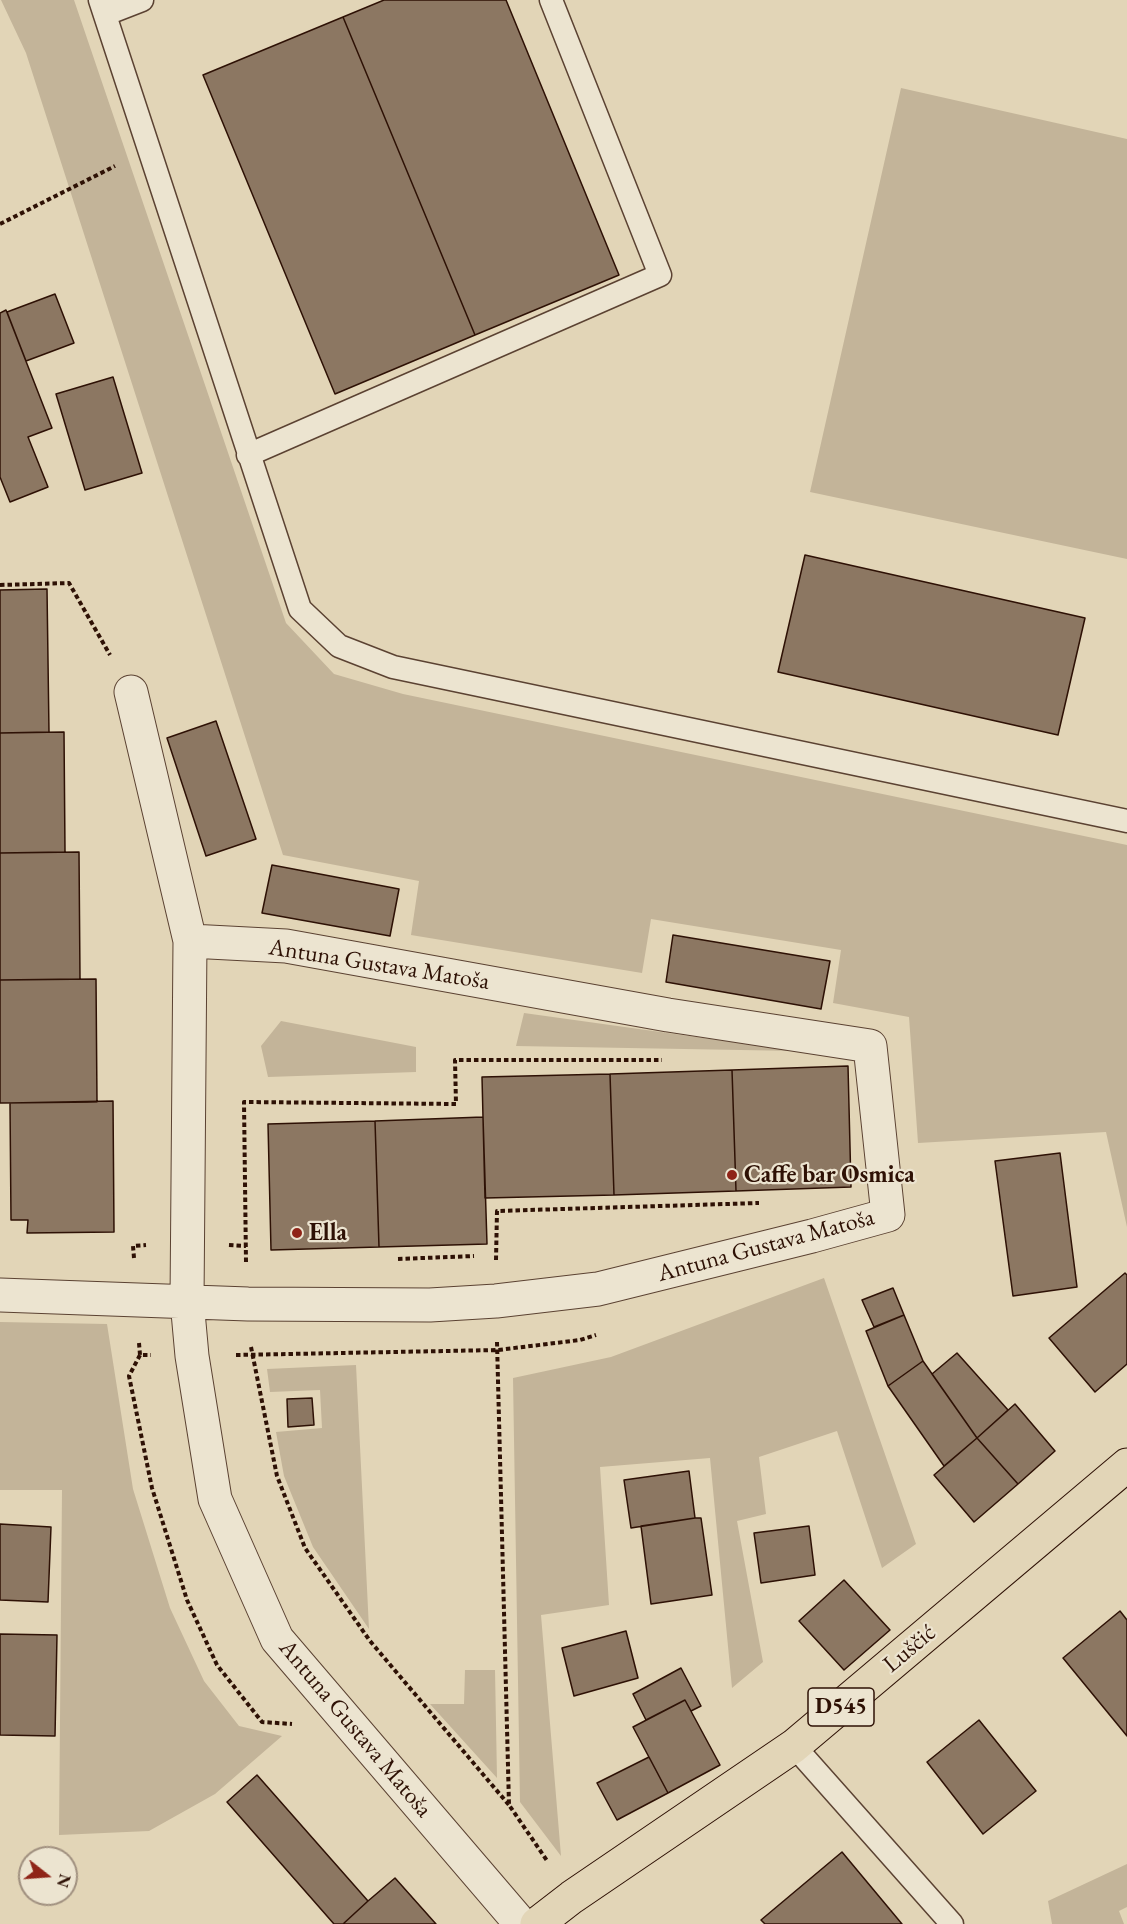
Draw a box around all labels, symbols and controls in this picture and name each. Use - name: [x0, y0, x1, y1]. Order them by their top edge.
- street label: Antuna Gustava Matoša: [267, 933, 491, 997]
- place label: Caffe bar Osmica: [744, 1161, 915, 1189]
- marker: Caffe bar Osmica: [725, 1168, 739, 1182]
- street label: Antuna Gustava Matoša: [655, 1203, 877, 1289]
- place label: Ella: [309, 1219, 347, 1247]
- marker: Ella: [290, 1226, 304, 1240]
- street label: Luščić: [878, 1619, 942, 1679]
- street label: Antuna Gustava Matoša: [272, 1634, 438, 1824]
- road number: D545: [808, 1688, 874, 1726]
- north arrow: [18, 1846, 78, 1906]
- text: N: [52, 1872, 76, 1890]

